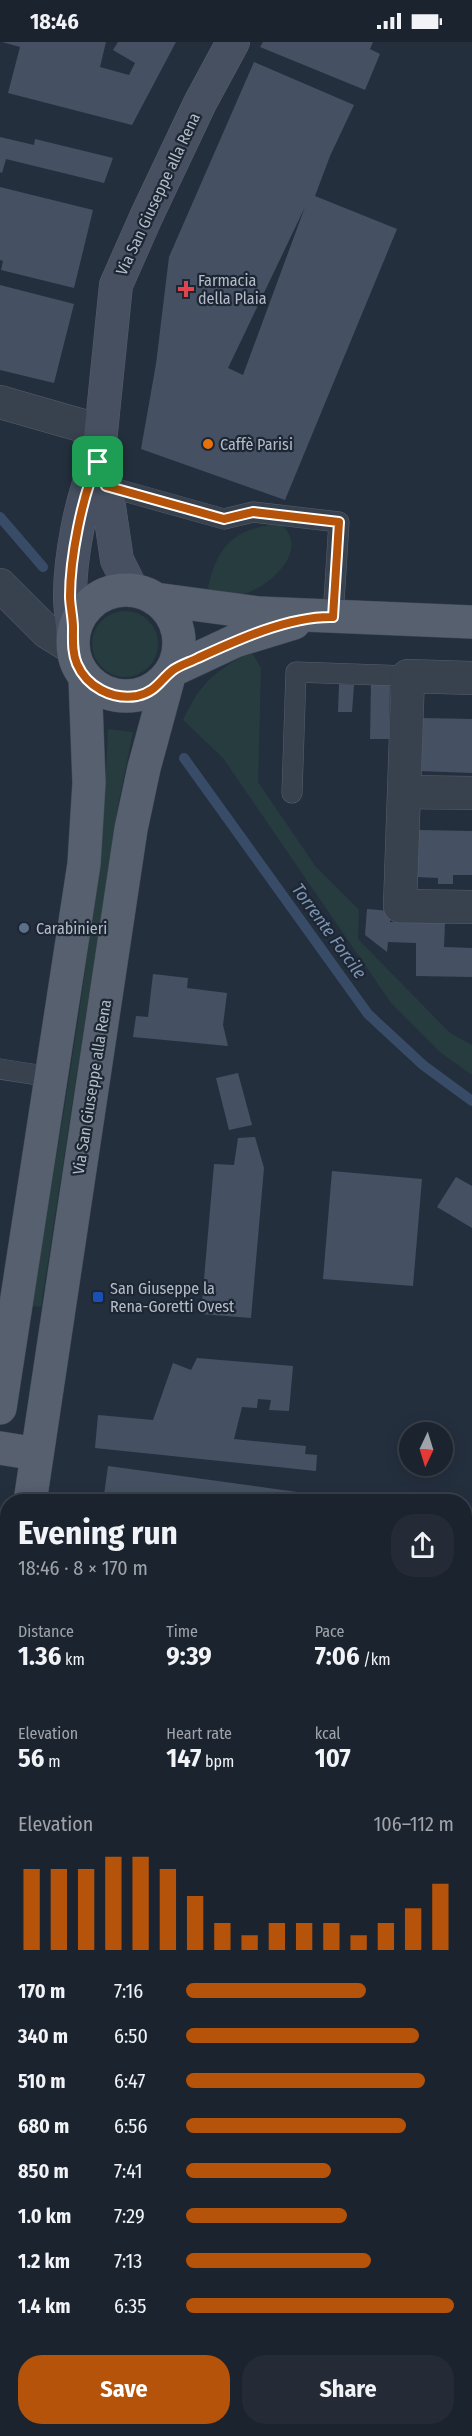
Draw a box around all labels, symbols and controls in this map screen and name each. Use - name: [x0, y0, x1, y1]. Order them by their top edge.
- text: 18:46: [30, 8, 79, 35]
- street label: Via San Giuseppe alla Rena: [112, 110, 204, 278]
- place label: Farmacia della Plaia: [198, 271, 267, 308]
- marker: Farmacia della Plaia: [179, 282, 193, 296]
- place label: Caffè Parisi: [220, 435, 293, 454]
- pin: [72, 436, 123, 487]
- marker: Caffè Parisi: [201, 437, 215, 451]
- icon: arrive: [81, 445, 114, 478]
- water label: Torrente Forcile: [287, 879, 371, 983]
- place label: Carabinieri: [36, 919, 107, 938]
- marker: Carabinieri: [17, 921, 31, 935]
- street label: Via San Giuseppe alla Rena: [69, 998, 115, 1176]
- place label: San Giuseppe la Rena-Goretti Ovest: [110, 1279, 235, 1316]
- marker: San Giuseppe la Rena-Goretti Ovest: [91, 1290, 105, 1304]
- north arrow: [399, 1422, 453, 1476]
- map controls: [399, 1422, 453, 1476]
- text: Evening run: [18, 1513, 178, 1553]
- button: share: [391, 1514, 454, 1577]
- text: 18:46 · 8 × 170 m: [18, 1556, 148, 1580]
- text: Distance: [18, 1622, 74, 1641]
- text: Time: [166, 1622, 198, 1641]
- text: Pace: [315, 1622, 344, 1641]
- text: 1.36: [18, 1641, 61, 1672]
- text: 9:39: [166, 1641, 212, 1672]
- text: 7:06: [315, 1641, 359, 1672]
- text: km: [61, 1650, 85, 1669]
- text: /km: [359, 1650, 391, 1669]
- text: Elevation: [18, 1724, 78, 1743]
- text: Heart rate: [166, 1724, 232, 1743]
- text: kcal: [315, 1724, 341, 1743]
- text: 56: [18, 1743, 44, 1774]
- text: 147: [166, 1743, 201, 1774]
- text: 107: [315, 1743, 350, 1774]
- text: m: [44, 1752, 60, 1771]
- text: bpm: [201, 1752, 234, 1771]
- text: Elevation: [18, 1812, 93, 1836]
- text: 106–112 m: [374, 1812, 454, 1836]
- text: 170 m: [18, 1979, 65, 2003]
- text: 7:16: [114, 1979, 143, 2003]
- text: 340 m: [18, 2024, 68, 2048]
- text: 6:50: [114, 2024, 148, 2048]
- text: 510 m: [18, 2069, 66, 2093]
- text: 6:47: [114, 2069, 145, 2093]
- text: 680 m: [18, 2114, 69, 2138]
- text: 6:56: [114, 2114, 147, 2138]
- text: 850 m: [18, 2159, 69, 2183]
- text: 7:41: [114, 2159, 143, 2183]
- text: 1.0 km: [18, 2204, 71, 2228]
- text: 7:29: [114, 2204, 145, 2228]
- text: 1.2 km: [18, 2249, 70, 2273]
- text: 7:13: [114, 2249, 142, 2273]
- text: 1.4 km: [18, 2294, 70, 2318]
- text: 6:35: [114, 2294, 147, 2318]
- button: Save: [18, 2355, 230, 2424]
- button: Share: [242, 2355, 454, 2424]

